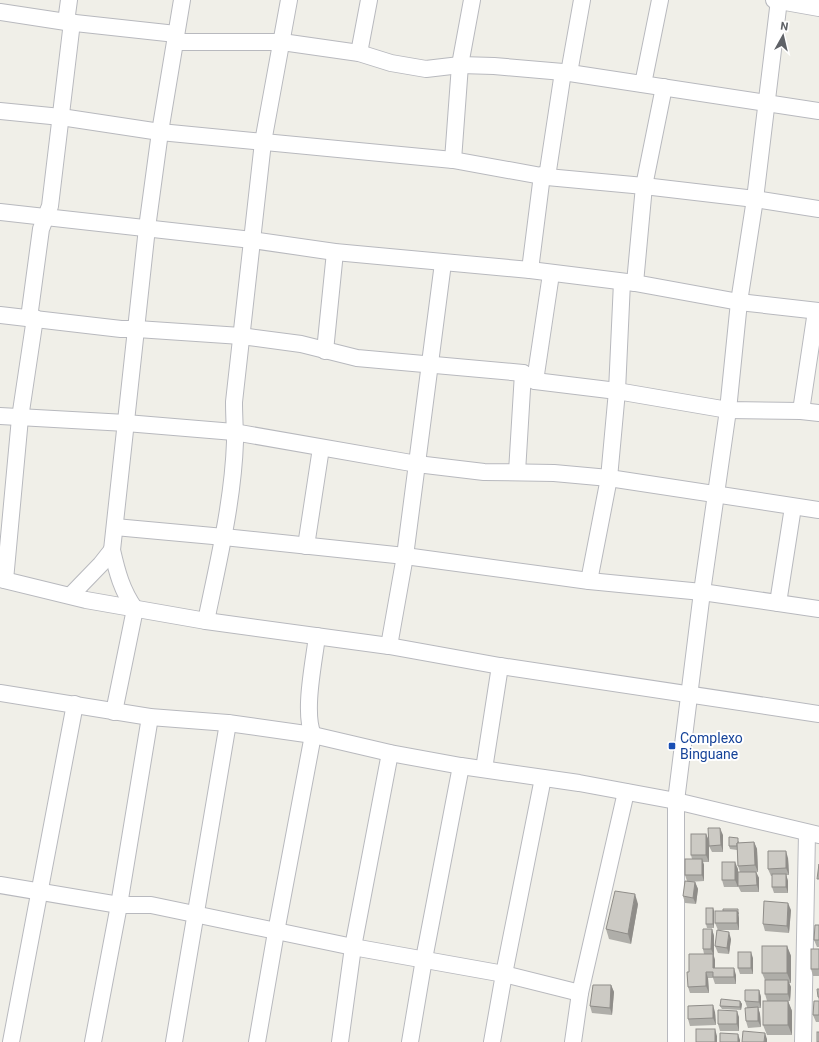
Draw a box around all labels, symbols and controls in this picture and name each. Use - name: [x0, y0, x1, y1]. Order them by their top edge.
- north arrow: [763, 16, 803, 56]
- text: N: [780, 20, 789, 34]
- place label: Complexo Binguane: [680, 730, 743, 762]
- marker: Complexo Binguane: [667, 741, 677, 751]

